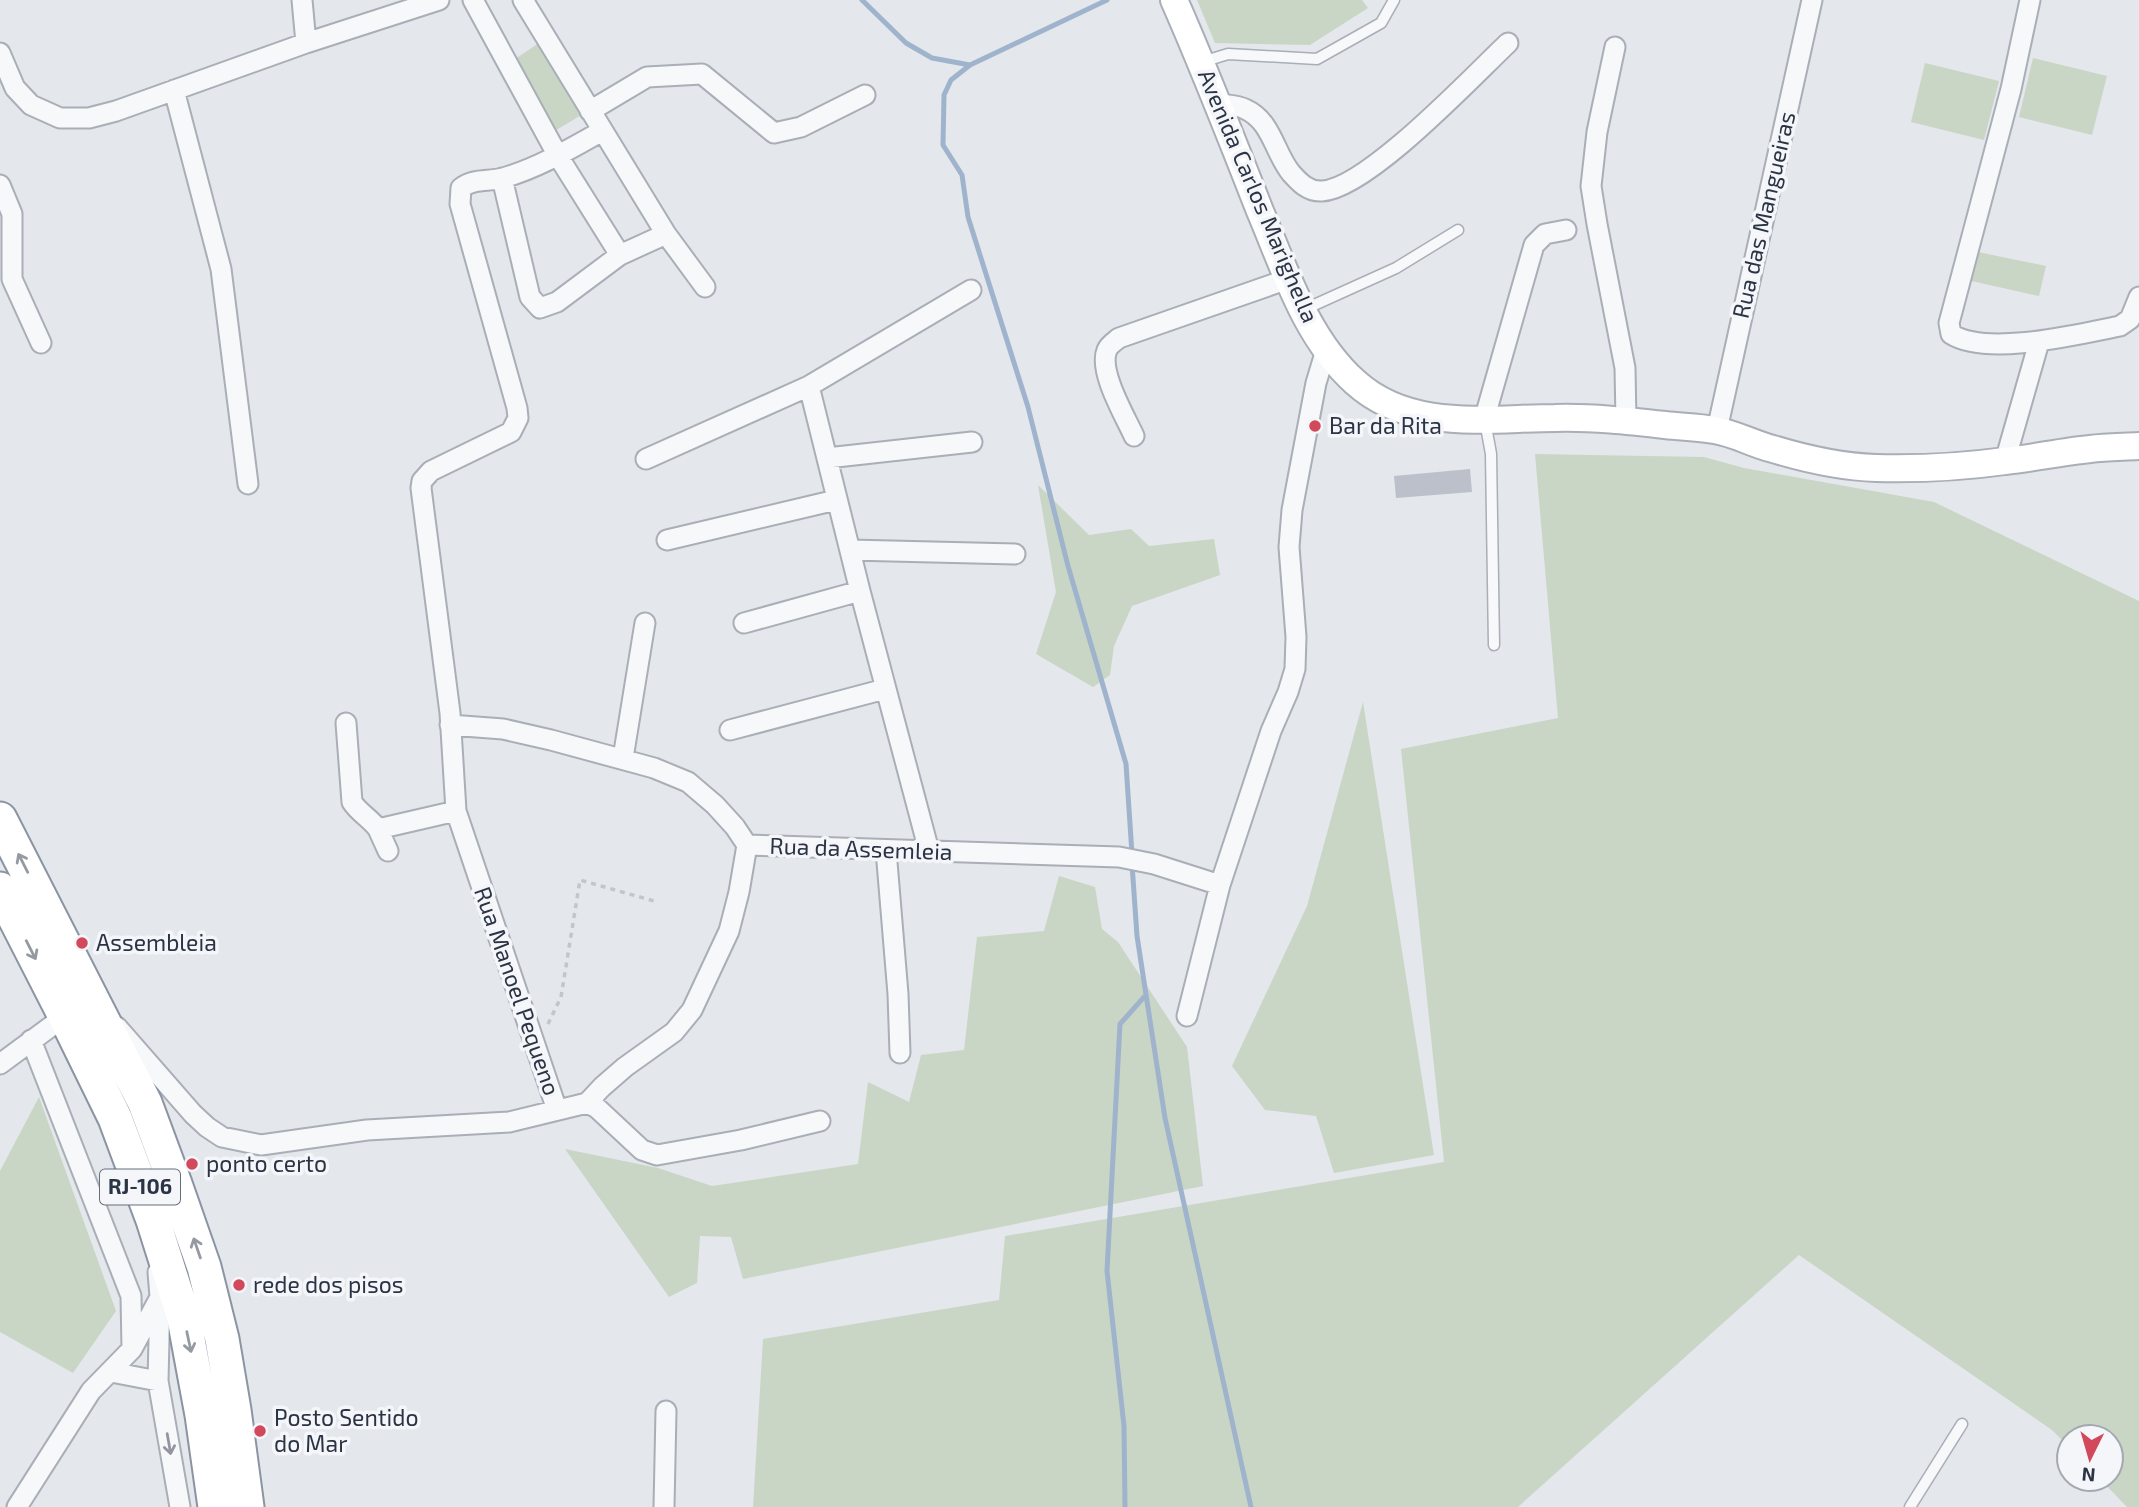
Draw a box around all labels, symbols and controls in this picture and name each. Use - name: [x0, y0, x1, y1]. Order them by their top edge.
- street label: Avenida Carlos Marighella: [1193, 65, 1325, 326]
- street label: Rua das Mangueiras: [1726, 109, 1800, 321]
- place label: Bar da Rita: [1329, 411, 1442, 439]
- marker: Bar da Rita: [1307, 418, 1323, 434]
- street label: Rua da Assemleia: [769, 831, 953, 865]
- one-way arrow: [15, 854, 29, 874]
- street label: Rua Manoel Pequeno: [469, 883, 567, 1099]
- place label: Assembleia: [96, 928, 217, 956]
- marker: Assembleia: [74, 935, 90, 951]
- one-way arrow: [25, 939, 39, 960]
- place label: ponto certo: [206, 1149, 327, 1177]
- marker: ponto certo: [184, 1156, 200, 1172]
- road number: RJ-106: [100, 1170, 180, 1204]
- one-way arrow: [190, 1238, 202, 1260]
- place label: rede dos pisos: [253, 1270, 403, 1298]
- marker: rede dos pisos: [231, 1277, 247, 1293]
- one-way arrow: [183, 1330, 197, 1353]
- place label: Posto Sentido do Mar: [274, 1403, 418, 1457]
- marker: Posto Sentido do Mar: [252, 1423, 268, 1439]
- north arrow: [2055, 1423, 2125, 1493]
- one-way arrow: [163, 1432, 176, 1455]
- text: N: [2081, 1463, 2096, 1487]

